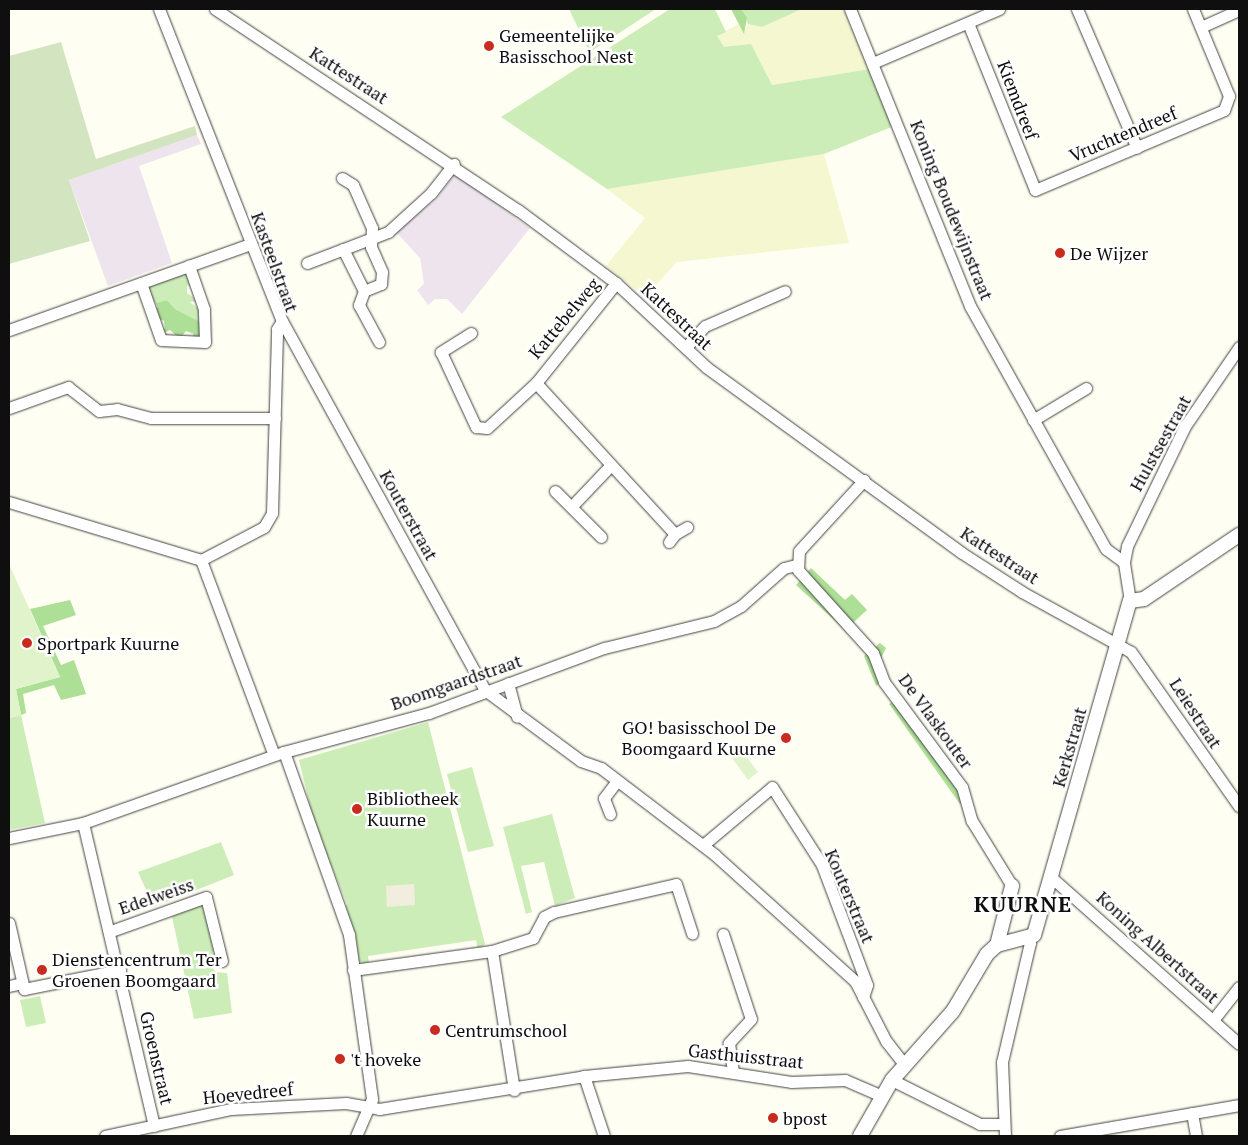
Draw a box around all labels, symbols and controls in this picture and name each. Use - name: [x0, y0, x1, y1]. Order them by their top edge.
- place label: Gemeentelijke Basisschool Nest: [499, 25, 633, 68]
- marker: Gemeentelijke Basisschool Nest: [483, 40, 495, 52]
- street label: Kattestraat: [306, 42, 392, 108]
- street label: Kiemdreef: [993, 57, 1043, 143]
- street label: Vruchtendreef: [1066, 102, 1180, 166]
- street label: Koning Boudewijnstraat: [906, 117, 998, 303]
- street label: Kasteelstraat: [247, 209, 303, 315]
- place label: De Wijzer: [1070, 242, 1148, 264]
- marker: De Wijzer: [1054, 247, 1066, 259]
- street label: Kattebelweg: [524, 273, 604, 363]
- street label: Kattestraat: [637, 278, 717, 354]
- street label: Hulstsestraat: [1125, 391, 1195, 495]
- street label: Kouterstraat: [375, 466, 443, 564]
- street label: Kattestraat: [957, 522, 1043, 588]
- place label: Sportpark Kuurne: [37, 632, 179, 654]
- marker: Sportpark Kuurne: [21, 637, 33, 649]
- street label: Boomgaardstraat: [388, 649, 524, 715]
- street label: De Vlaskouter: [894, 669, 978, 773]
- street label: Leiestraat: [1165, 674, 1227, 752]
- street label: Kerkstraat: [1047, 704, 1091, 790]
- place label: GO! basisschool De Boomgaard Kuurne: [622, 717, 776, 760]
- marker: GO! basisschool De Boomgaard Kuurne: [780, 732, 792, 744]
- place label: Bibliotheek Kuurne: [367, 788, 459, 831]
- marker: Bibliotheek Kuurne: [351, 803, 363, 815]
- street label: Kouterstraat: [821, 846, 879, 946]
- street label: Edelweiss: [116, 873, 196, 919]
- street label: Koning Albertstraat: [1092, 886, 1224, 1008]
- district label: KUURNE: [973, 891, 1073, 917]
- place label: Dienstencentrum Ter Groenen Boomgaard: [52, 949, 222, 992]
- marker: Dienstencentrum Ter Groenen Boomgaard: [36, 964, 48, 976]
- street label: Groenstraat: [136, 1009, 178, 1107]
- place label: Centrumschool: [445, 1019, 567, 1041]
- marker: Centrumschool: [429, 1024, 441, 1036]
- street label: Gasthuisstraat: [687, 1039, 805, 1073]
- place label: 't hoveke: [350, 1048, 421, 1070]
- marker: 't hoveke: [334, 1053, 346, 1065]
- street label: Hoevedreef: [202, 1078, 294, 1108]
- place label: bpost: [783, 1107, 827, 1129]
- marker: bpost: [767, 1112, 779, 1124]

